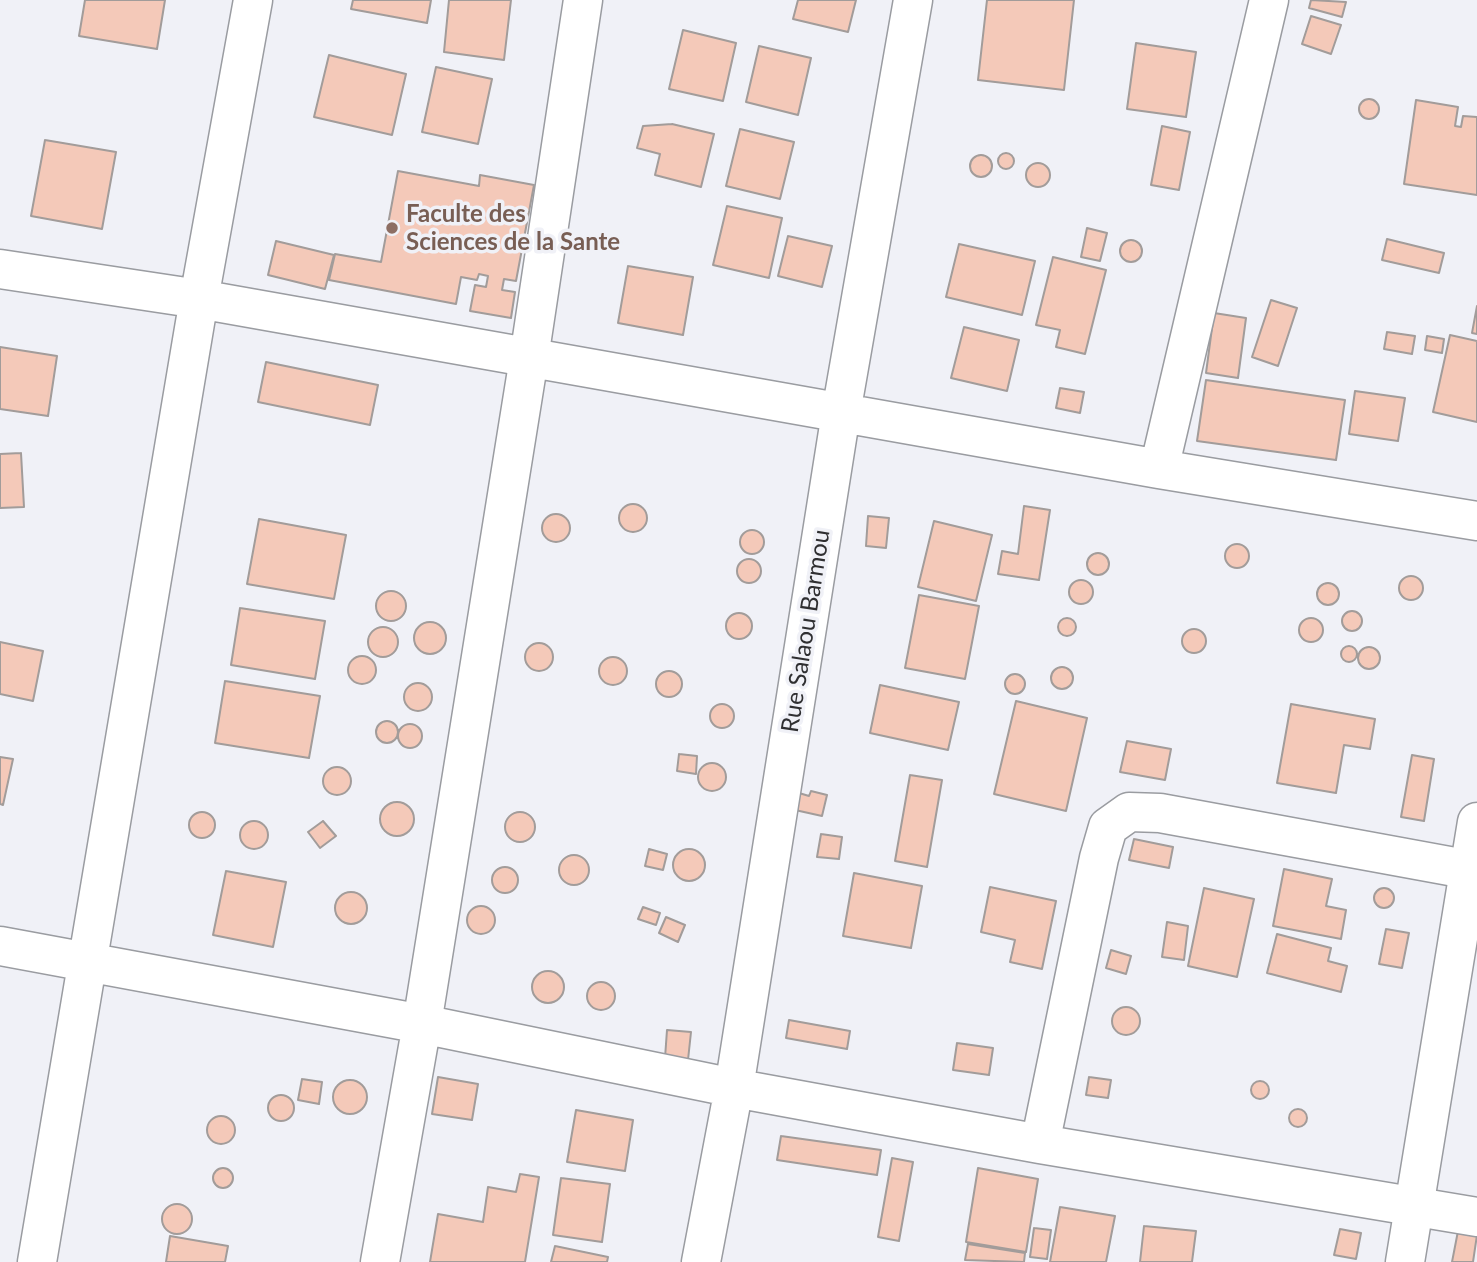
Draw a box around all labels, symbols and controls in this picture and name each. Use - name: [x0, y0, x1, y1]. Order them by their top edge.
- place label: Faculte des Sciences de la Sante: [406, 200, 620, 256]
- marker: Faculte des Sciences de la Sante: [384, 220, 400, 236]
- street label: Rue Salaou Barmou: [776, 528, 836, 734]

